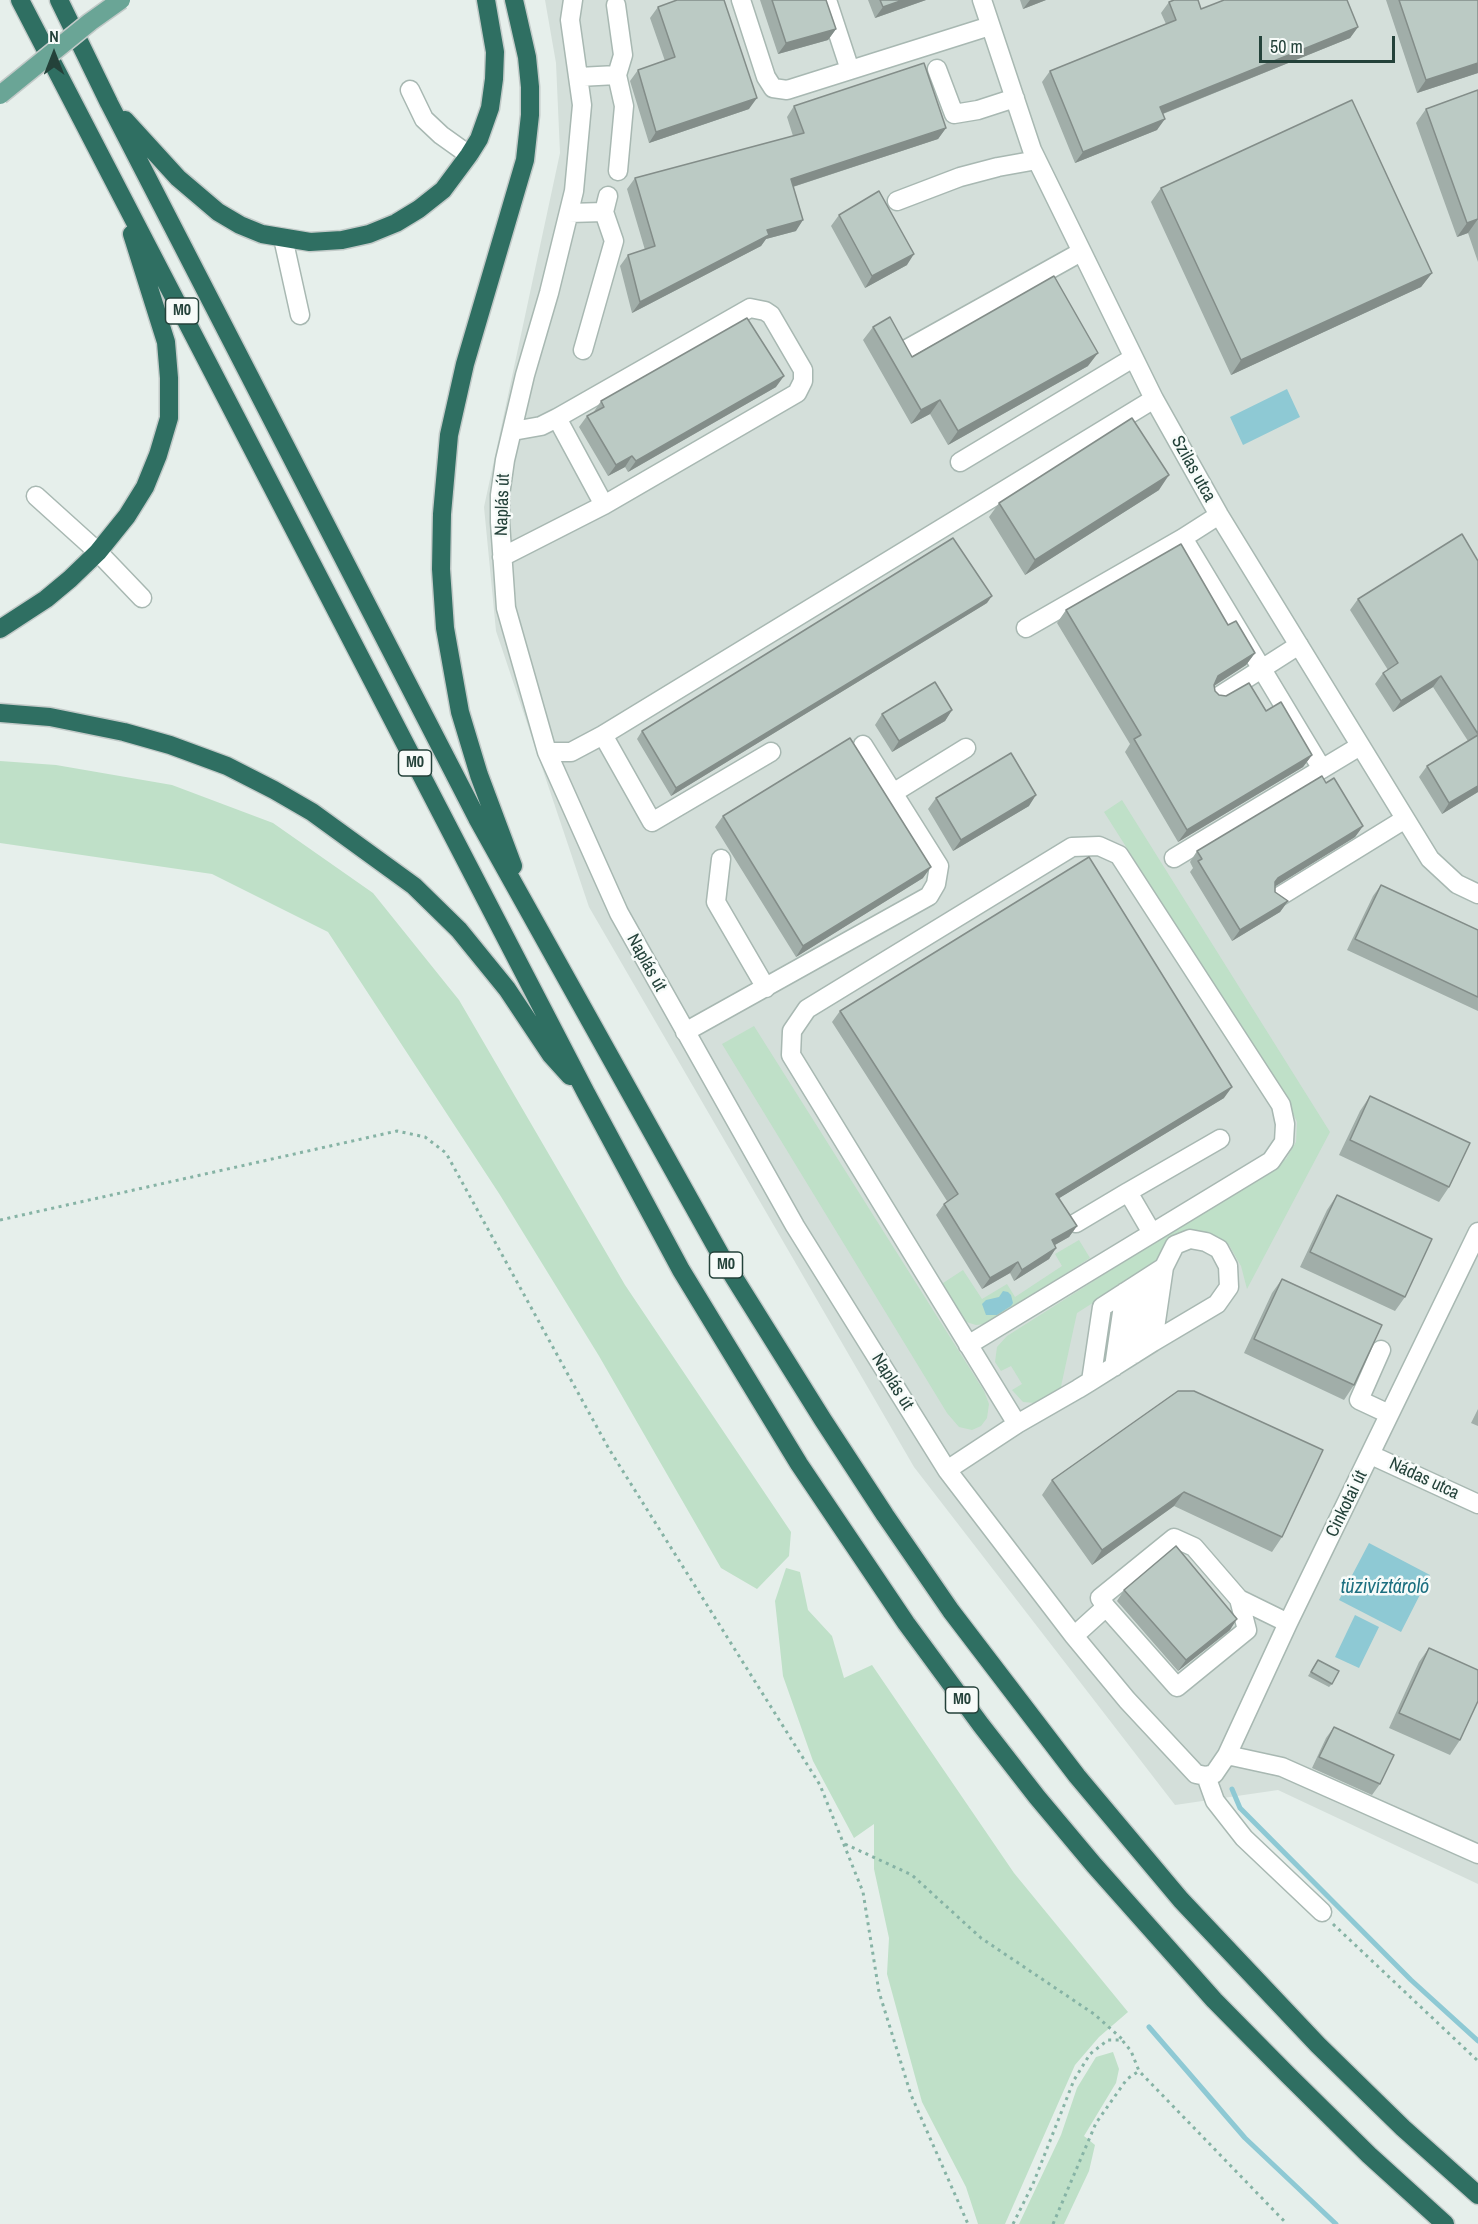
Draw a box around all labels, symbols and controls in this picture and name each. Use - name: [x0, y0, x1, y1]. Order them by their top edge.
- north arrow: [24, 24, 84, 84]
- scale bar: [1262, 24, 1398, 62]
- text: N: [49, 25, 59, 47]
- text: 50 m: [1270, 34, 1303, 59]
- road number: M0: [166, 298, 198, 324]
- street label: Szilas utca: [1166, 432, 1220, 506]
- street label: Naplás út: [491, 473, 515, 537]
- road number: M0: [398, 750, 432, 776]
- street label: Naplás út: [621, 930, 671, 996]
- road number: M0: [710, 1252, 742, 1278]
- street label: Naplás út: [866, 1350, 918, 1414]
- street label: Nádas utca: [1386, 1453, 1462, 1505]
- street label: Cinkotai út: [1322, 1467, 1372, 1541]
- water label: tüzivíztároló: [1341, 1576, 1429, 1600]
- road number: M0: [946, 1687, 978, 1713]

